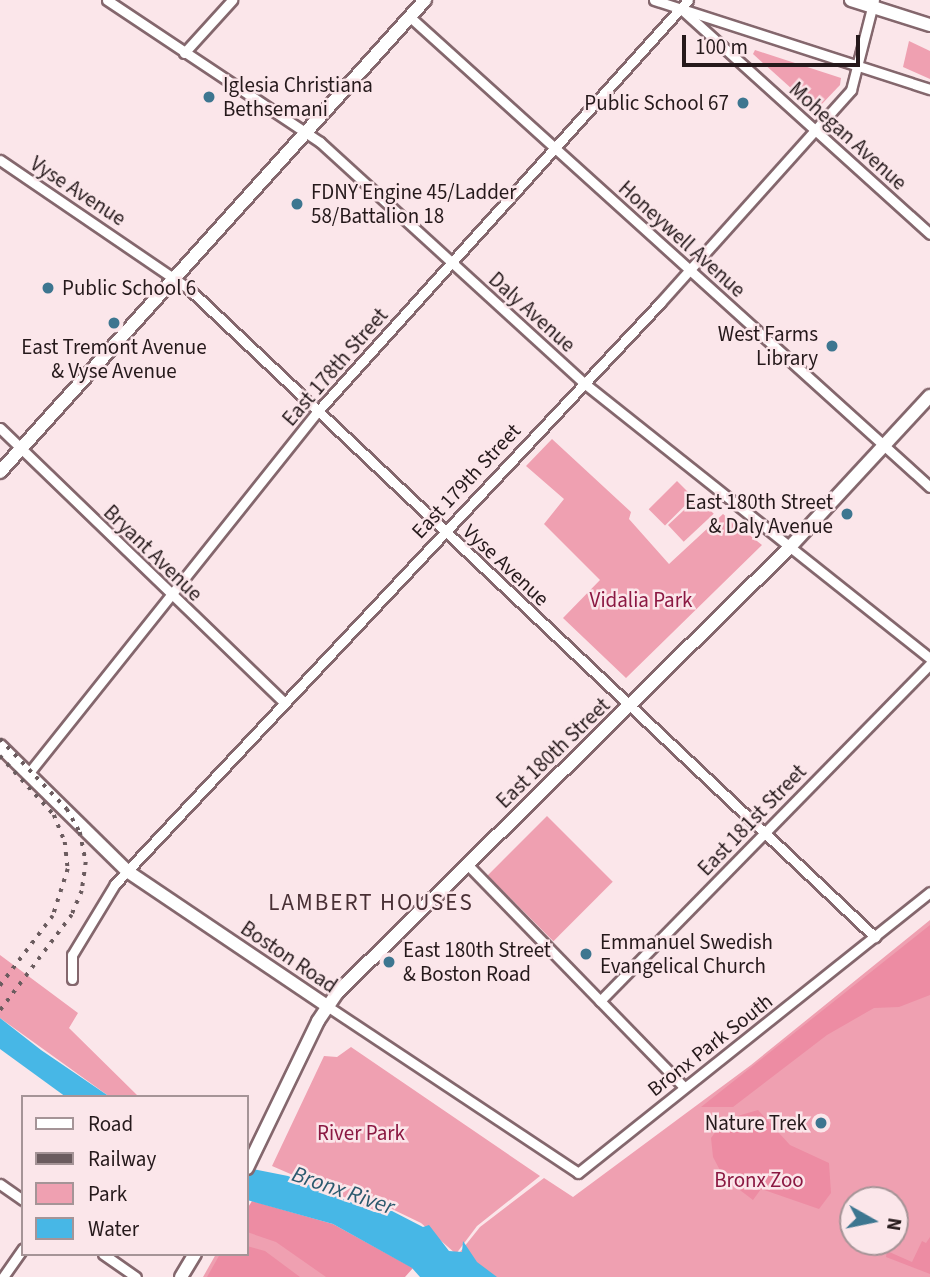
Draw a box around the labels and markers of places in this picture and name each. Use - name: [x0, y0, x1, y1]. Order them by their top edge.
- place label: Iglesia Christiana Bethsemani: [223, 72, 373, 122]
- marker: Iglesia Christiana Bethsemani: [201, 89, 217, 105]
- place label: Public School 67: [584, 90, 729, 116]
- marker: Public School 67: [735, 95, 751, 111]
- place label: FDNY Engine 45/Ladder 58/Battalion 18: [311, 179, 517, 229]
- marker: FDNY Engine 45/Ladder 58/Battalion 18: [289, 196, 305, 212]
- place label: Public School 6: [62, 275, 196, 301]
- marker: Public School 6: [40, 280, 56, 296]
- marker: East Tremont Avenue & Vyse Avenue: [106, 315, 122, 331]
- place label: West Farms Library: [718, 321, 818, 371]
- place label: East Tremont Avenue & Vyse Avenue: [21, 334, 207, 384]
- marker: West Farms Library: [824, 338, 840, 354]
- place label: East 180th Street & Daly Avenue: [685, 489, 833, 539]
- marker: East 180th Street & Daly Avenue: [839, 506, 855, 522]
- place label: Emmanuel Swedish Evangelical Church: [600, 929, 773, 979]
- place label: East 180th Street & Boston Road: [403, 937, 551, 987]
- marker: Emmanuel Swedish Evangelical Church: [578, 946, 594, 962]
- marker: East 180th Street & Boston Road: [381, 954, 397, 970]
- place label: Nature Trek: [705, 1110, 807, 1136]
- marker: Nature Trek: [813, 1115, 829, 1131]

